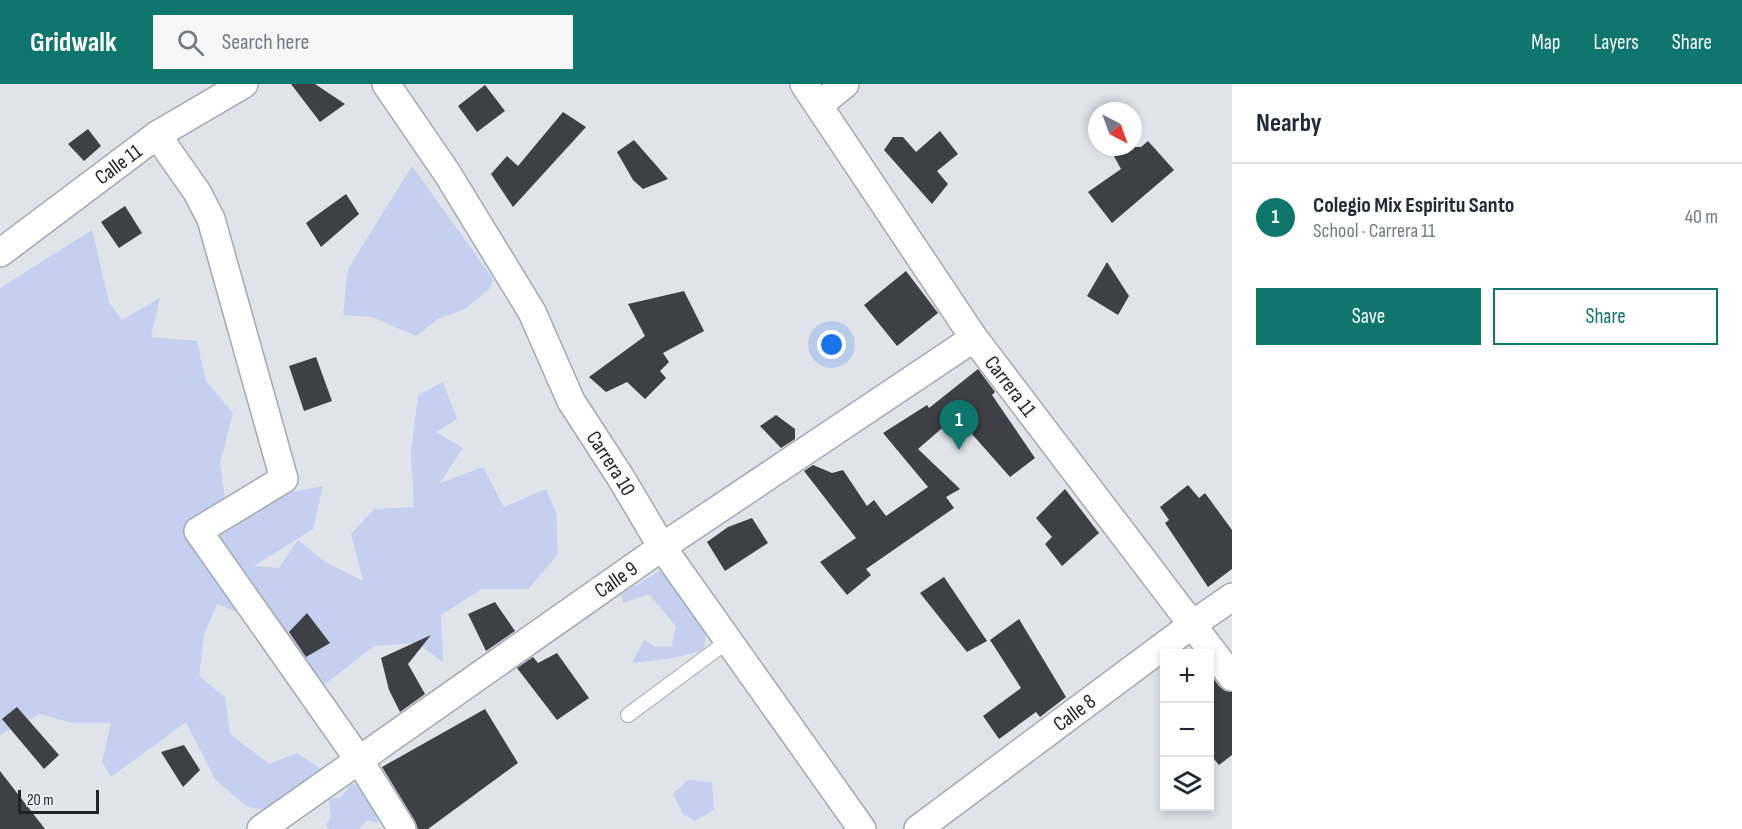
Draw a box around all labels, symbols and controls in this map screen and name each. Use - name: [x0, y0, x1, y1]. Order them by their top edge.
- search box: [153, 15, 573, 69]
- text: Gridwalk: [30, 26, 117, 59]
- icon: search: [174, 26, 207, 59]
- text: Search here: [222, 29, 309, 56]
- text: Map: [1531, 30, 1560, 55]
- text: Layers: [1593, 30, 1639, 55]
- text: Share: [1672, 30, 1712, 55]
- north arrow: [1088, 102, 1142, 156]
- text: Nearby: [1256, 108, 1322, 139]
- street label: Calle 11: [90, 138, 147, 190]
- text: Colegio Mix Espiritu Santo: [1313, 192, 1514, 219]
- text: 1: [1272, 205, 1279, 229]
- text: 40 m: [1685, 205, 1718, 229]
- text: School · Carrera 11: [1313, 219, 1435, 243]
- button: Save: [1256, 288, 1481, 345]
- button: Share: [1493, 288, 1718, 345]
- your location: [817, 330, 846, 359]
- street label: Carrera 11: [979, 351, 1042, 422]
- pin: 1: [940, 400, 978, 450]
- street label: Carrera 10: [581, 426, 641, 500]
- street label: Calle 9: [590, 556, 642, 603]
- map controls: [1160, 649, 1214, 811]
- button: +: [1160, 649, 1214, 703]
- street label: Calle 8: [1048, 688, 1101, 736]
- button: −: [1160, 703, 1214, 757]
- button: layers: [1160, 757, 1214, 811]
- scale bar: [18, 787, 99, 814]
- text: 20 m: [27, 791, 54, 810]

